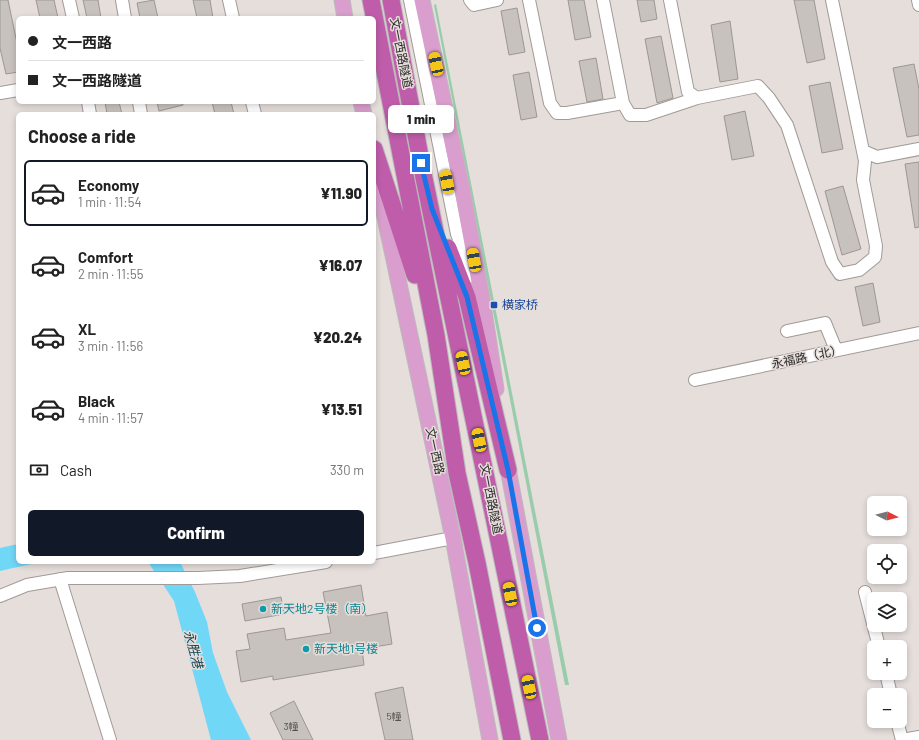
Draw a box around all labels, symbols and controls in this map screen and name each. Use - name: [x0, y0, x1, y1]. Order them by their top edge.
- street label: 文一西路隧道: [388, 16, 416, 89]
- text: 文一西路: [52, 33, 112, 51]
- car: [428, 51, 444, 77]
- text: 文一西路隧道: [52, 71, 142, 89]
- callout: 1 min: [388, 105, 454, 133]
- text: 1 min: [407, 111, 435, 127]
- text: Choose a ride: [28, 125, 136, 147]
- route end: [412, 154, 430, 172]
- car: [439, 169, 455, 195]
- icon: car: [30, 175, 66, 211]
- text: Economy: [78, 176, 139, 194]
- text: ¥11.90: [320, 184, 362, 202]
- text: 1 min · 11:54: [78, 194, 142, 210]
- icon: car: [30, 247, 66, 283]
- car: [466, 247, 482, 273]
- text: Comfort: [78, 248, 133, 266]
- text: ¥16.07: [318, 256, 362, 274]
- text: 2 min · 11:55: [78, 266, 143, 282]
- place label: 横家桥: [502, 297, 538, 311]
- marker: 横家桥: [489, 300, 499, 310]
- icon: car: [30, 319, 66, 355]
- text: XL: [78, 320, 96, 338]
- text: ¥20.24: [313, 328, 362, 346]
- text: 3 min · 11:56: [78, 338, 143, 354]
- street label: 永福路（北）: [770, 342, 843, 370]
- car: [455, 350, 471, 376]
- icon: car: [30, 391, 66, 427]
- text: Black: [78, 392, 115, 410]
- text: ¥13.51: [321, 400, 362, 418]
- text: 4 min · 11:57: [78, 410, 143, 426]
- street label: 文一西路: [424, 426, 448, 476]
- car: [471, 427, 487, 453]
- icon: cash: [28, 459, 50, 481]
- text: Cash: [60, 461, 92, 479]
- text: 330 m: [330, 462, 364, 478]
- street label: 文一西路隧道: [478, 462, 506, 535]
- north arrow: [867, 496, 907, 536]
- map controls: [867, 496, 907, 728]
- button: Confirm: [28, 510, 364, 556]
- button: locate: [867, 544, 907, 584]
- car: [502, 581, 518, 607]
- button: layers: [867, 592, 907, 632]
- place label: 新天地2号楼（南）: [271, 601, 373, 615]
- marker: 新天地2号楼（南）: [258, 604, 268, 614]
- route start: [528, 619, 546, 637]
- water label: 永胜港: [181, 628, 207, 672]
- button: +: [867, 640, 907, 680]
- place label: 新天地1号楼: [314, 641, 378, 655]
- marker: 新天地1号楼: [301, 644, 311, 654]
- car: [521, 674, 537, 700]
- button: −: [867, 688, 907, 728]
- house number: 5幢: [386, 710, 402, 722]
- house number: 3幢: [283, 720, 299, 732]

